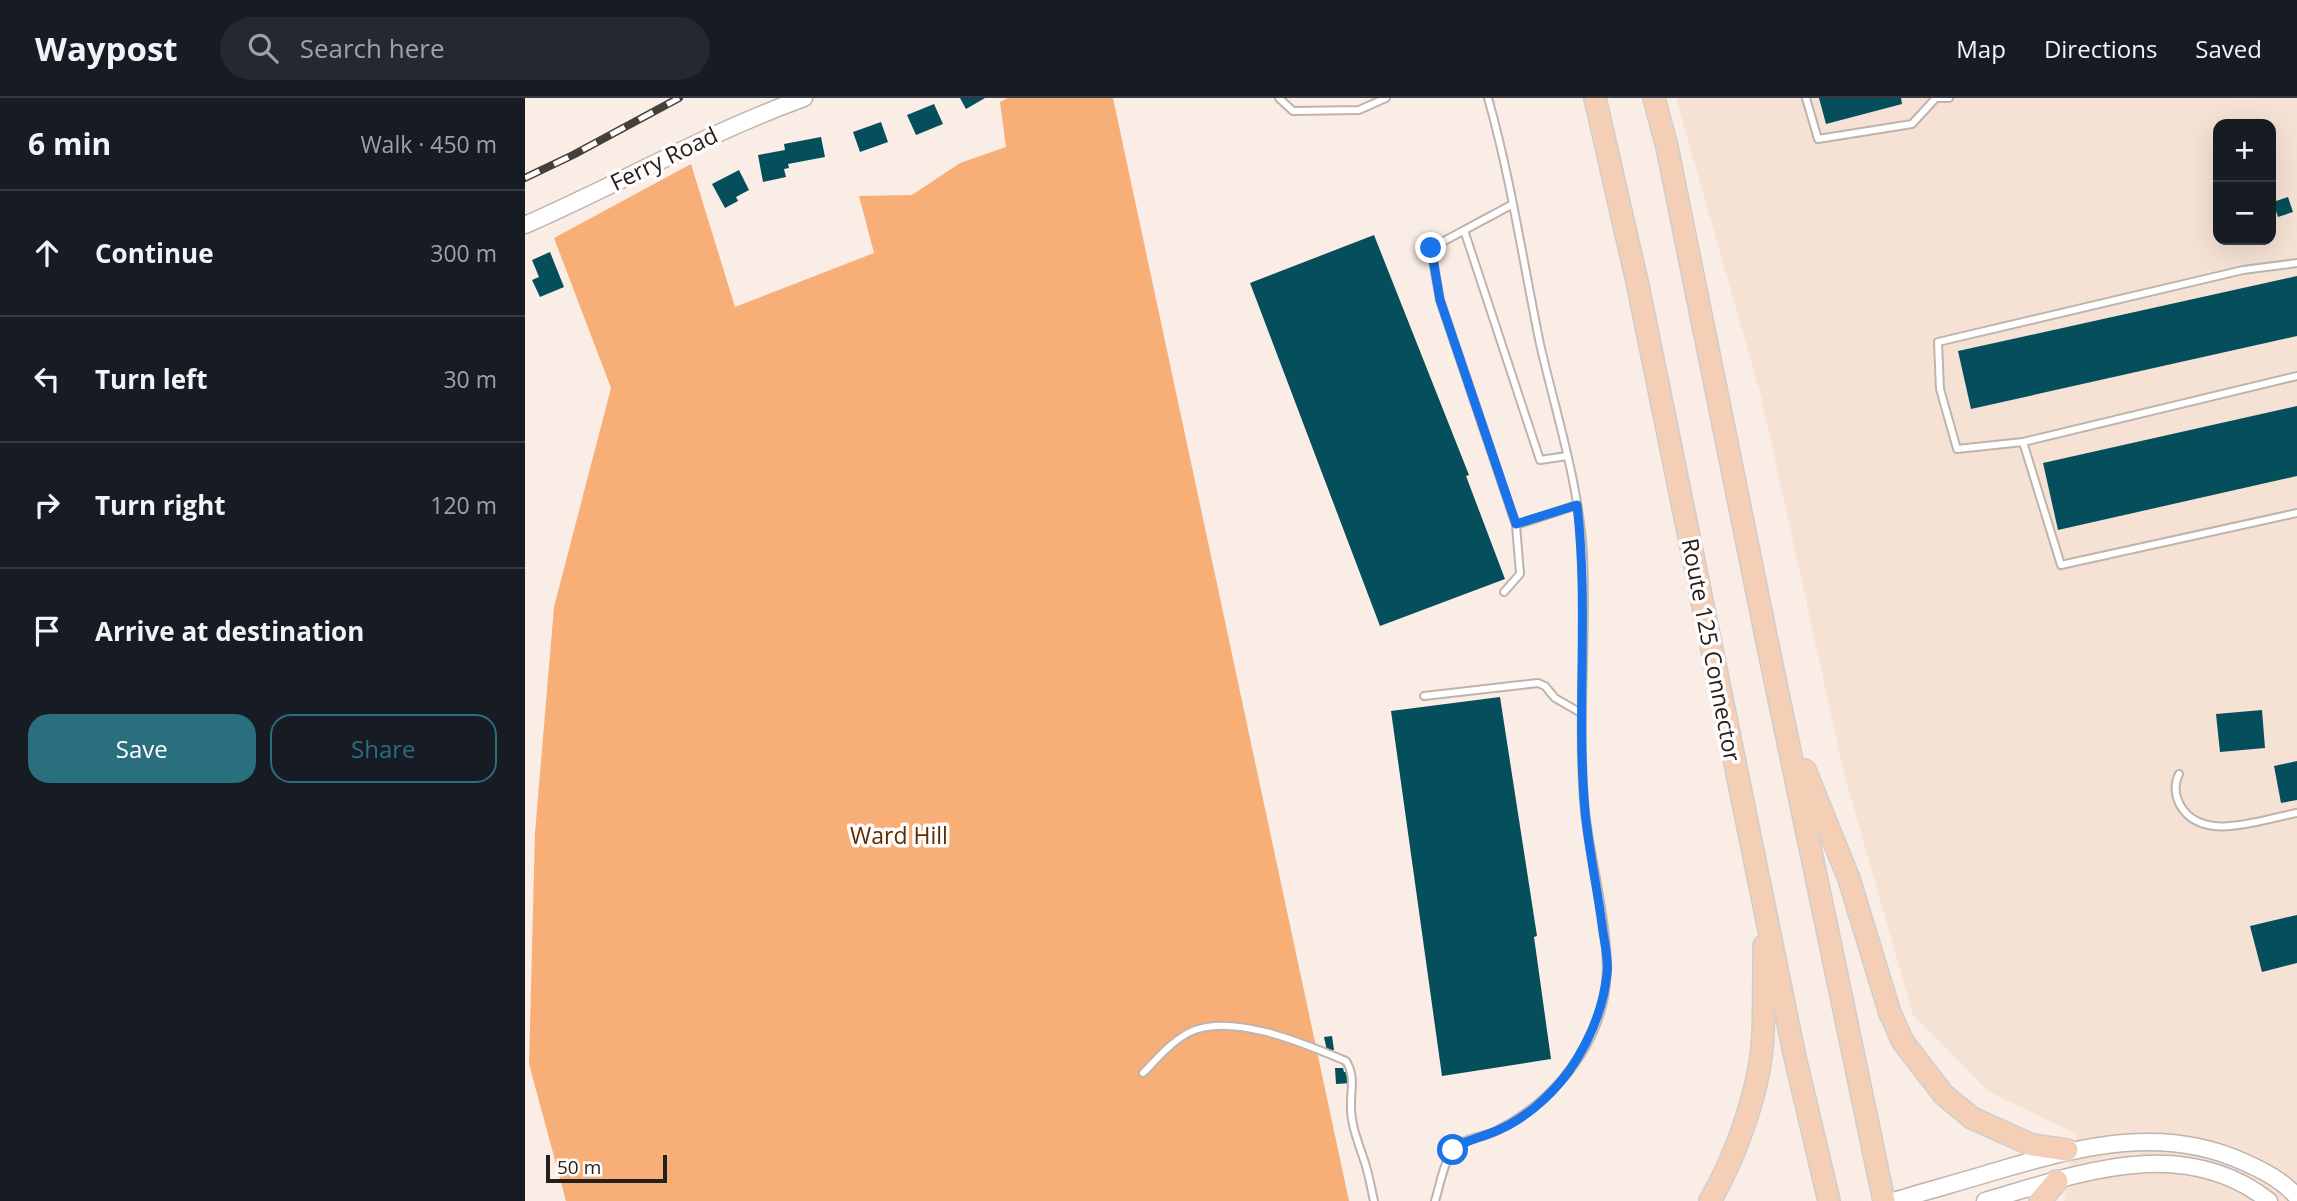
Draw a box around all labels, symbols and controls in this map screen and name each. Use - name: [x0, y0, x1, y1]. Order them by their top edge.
- search box: [220, 17, 710, 80]
- text: Waypost: [35, 26, 178, 71]
- icon: search: [244, 29, 282, 67]
- text: Search here: [300, 30, 445, 66]
- text: Map: [1956, 32, 2006, 65]
- text: Directions: [2044, 32, 2157, 65]
- text: Saved: [2195, 32, 2262, 65]
- street label: Ferry Road: [604, 118, 723, 198]
- map controls: [2213, 119, 2276, 245]
- button: +: [2213, 119, 2276, 182]
- text: 6 min: [28, 123, 111, 164]
- text: Walk · 450 m: [360, 128, 497, 160]
- button: −: [2213, 182, 2276, 245]
- route end: [1415, 232, 1446, 263]
- icon: ahead: [28, 234, 66, 272]
- text: Continue: [95, 235, 214, 271]
- text: 300 m: [430, 237, 497, 269]
- icon: left: [28, 360, 66, 398]
- text: Turn left: [95, 361, 207, 397]
- text: 30 m: [443, 363, 497, 395]
- icon: right: [28, 486, 66, 524]
- text: Turn right: [95, 487, 226, 523]
- text: 120 m: [430, 489, 497, 521]
- street label: Route 125 Connector: [1675, 536, 1749, 765]
- icon: arrive: [28, 612, 66, 650]
- text: Arrive at destination: [95, 613, 364, 649]
- button: Save: [28, 714, 256, 783]
- button: Share: [270, 714, 497, 783]
- park label: Ward Hill: [850, 819, 948, 851]
- route start: [1437, 1134, 1468, 1165]
- scale bar: [546, 1152, 667, 1184]
- text: 50 m: [557, 1154, 601, 1180]

